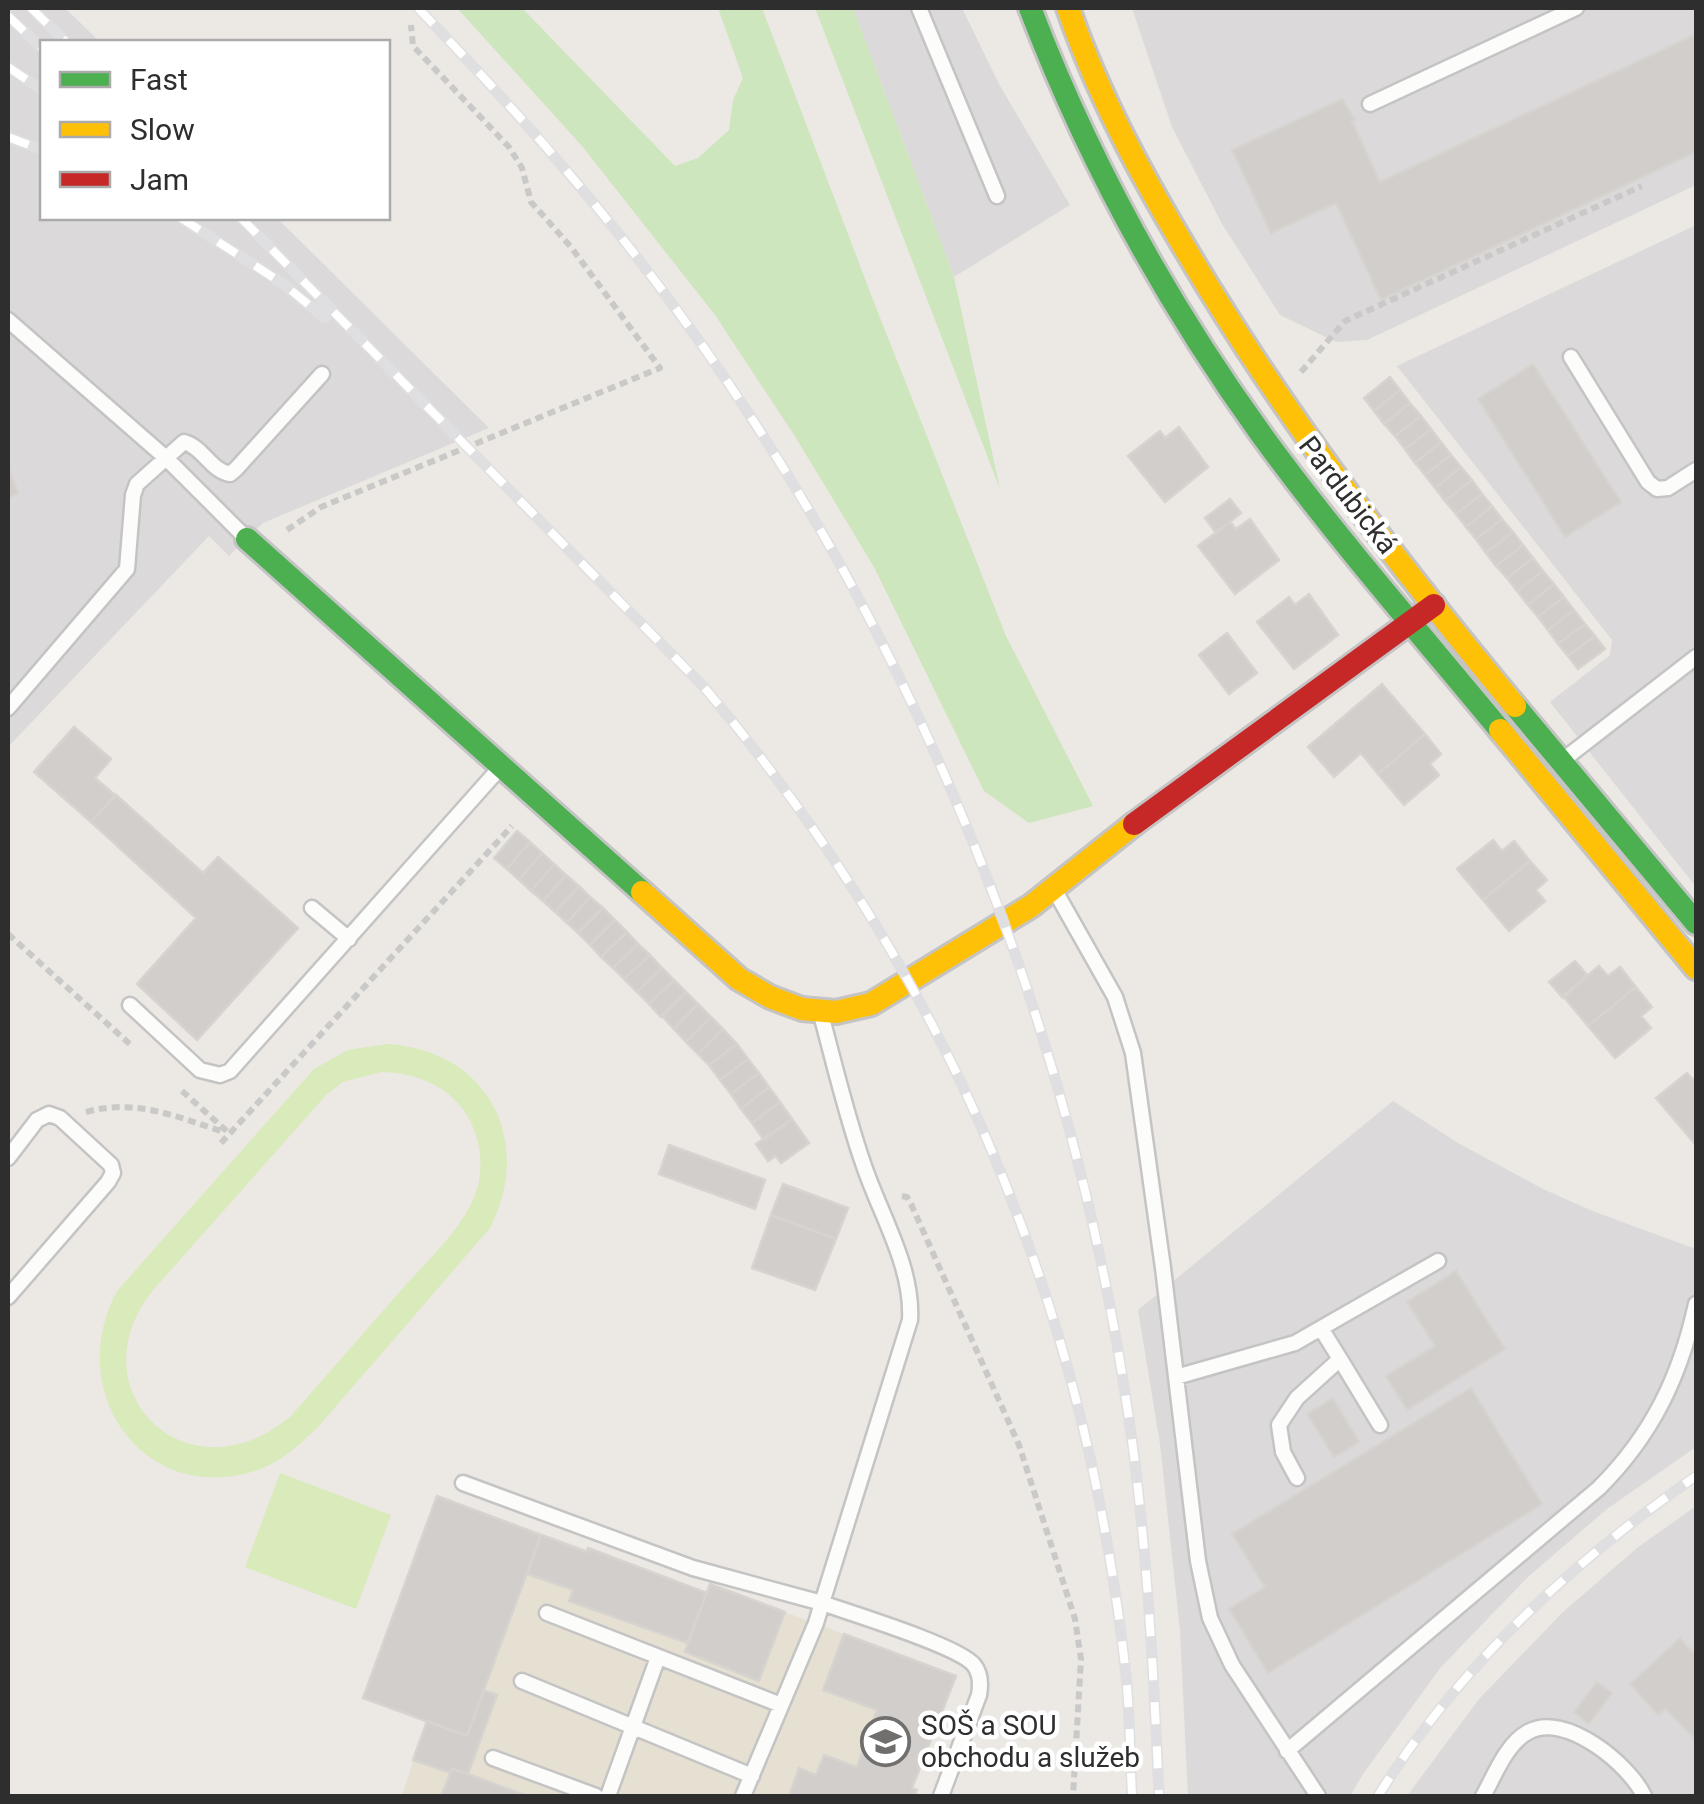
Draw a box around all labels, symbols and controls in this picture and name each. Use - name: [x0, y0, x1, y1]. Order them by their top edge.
- legend: [40, 40, 390, 220]
- text: Fast: [130, 62, 188, 97]
- text: Slow: [130, 112, 195, 147]
- text: Jam: [130, 162, 189, 197]
- street label: Pardubická: [1292, 430, 1404, 560]
- place label: SOŠ a SOU obchodu a služeb: [921, 1709, 1140, 1774]
- school or university icon: SOŠ a SOU obchodu a služeb: [860, 1715, 912, 1767]

